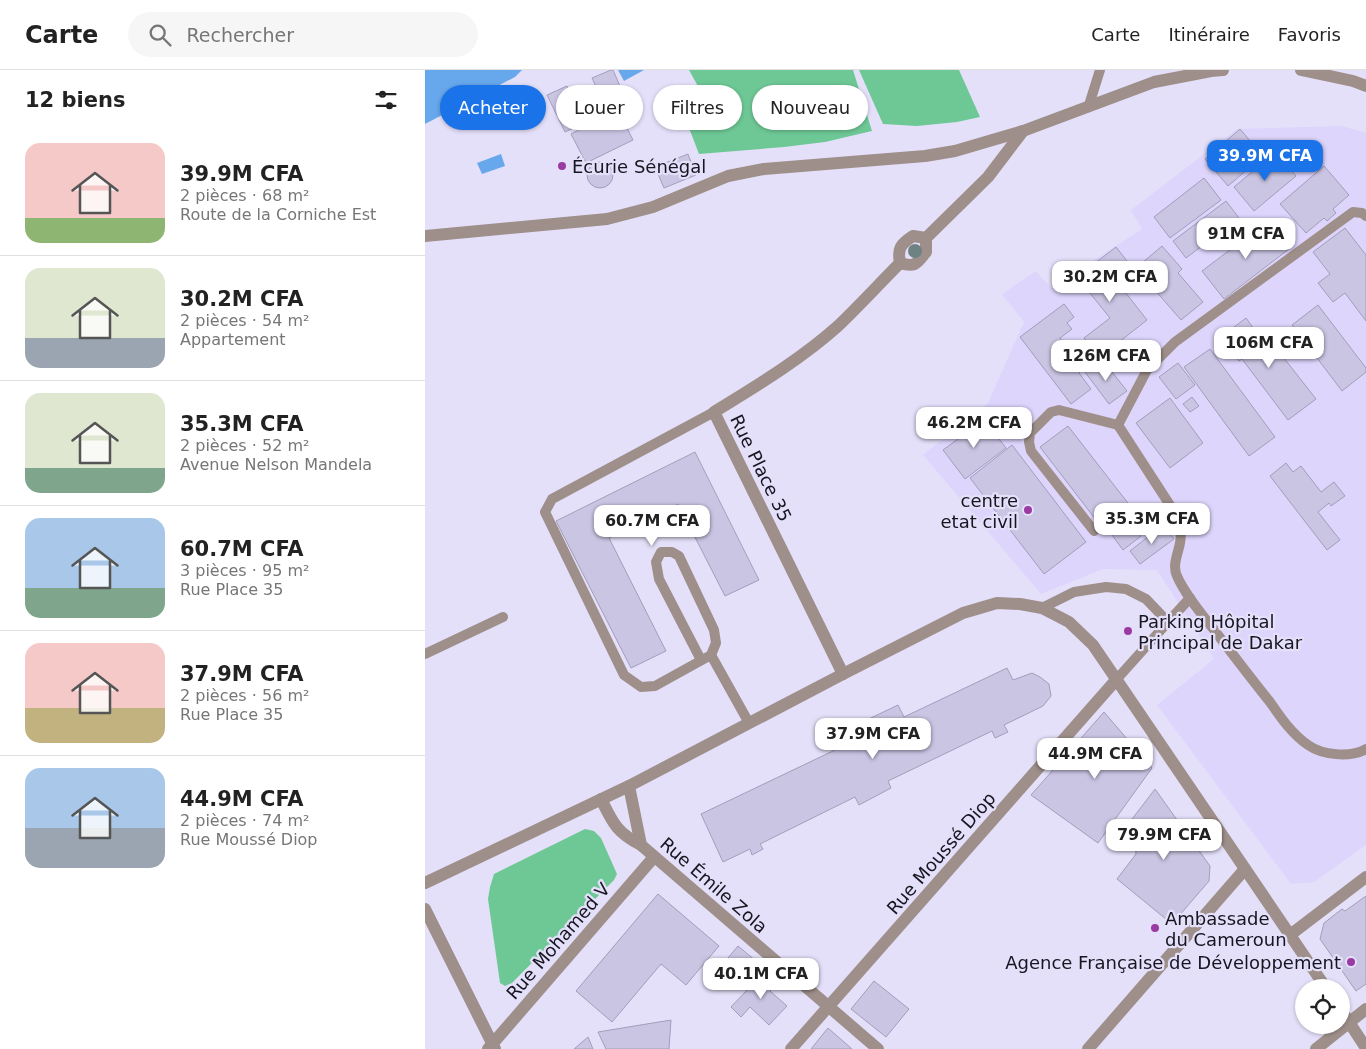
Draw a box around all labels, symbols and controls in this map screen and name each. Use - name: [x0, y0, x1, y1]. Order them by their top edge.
- search box: [128, 12, 478, 57]
- text: Carte: [25, 21, 98, 49]
- icon: search: [146, 21, 174, 49]
- text: Rechercher: [186, 24, 294, 46]
- text: Carte: [1091, 24, 1140, 45]
- text: Itinéraire: [1168, 24, 1250, 45]
- text: Favoris: [1278, 24, 1341, 45]
- chip: Acheter: [440, 85, 546, 130]
- chip: Louer: [556, 85, 643, 130]
- chip: Filtres: [653, 85, 742, 130]
- chip: Nouveau: [752, 85, 868, 130]
- icon: filters: [372, 86, 400, 114]
- text: 12 biens: [25, 88, 125, 112]
- pin: 39.9M CFA: [1208, 140, 1322, 182]
- text: 39.9M CFA: [1218, 146, 1312, 165]
- place label: Écurie Sénégal: [572, 156, 706, 177]
- marker: Écurie Sénégal: [556, 160, 568, 172]
- text: 39.9M CFA: [180, 162, 304, 186]
- icon: home: [65, 163, 125, 223]
- text: 2 pièces · 68 m²: [180, 186, 309, 205]
- text: Route de la Corniche Est: [180, 205, 376, 224]
- pin: 91M CFA: [1200, 218, 1292, 260]
- text: 91M CFA: [1208, 224, 1284, 243]
- pin: 30.2M CFA: [1053, 260, 1167, 303]
- text: 30.2M CFA: [1063, 267, 1157, 286]
- text: 30.2M CFA: [180, 287, 304, 311]
- icon: home: [65, 288, 125, 348]
- text: 2 pièces · 54 m²: [180, 311, 309, 330]
- pin: 106M CFA: [1217, 326, 1321, 369]
- text: Appartement: [180, 330, 286, 349]
- text: 106M CFA: [1225, 333, 1313, 352]
- pin: 126M CFA: [1054, 340, 1158, 382]
- text: 126M CFA: [1062, 346, 1150, 365]
- pin: 46.2M CFA: [917, 406, 1031, 449]
- street label: Rue Place 35: [726, 411, 796, 525]
- text: 35.3M CFA: [180, 412, 304, 436]
- icon: home: [65, 413, 125, 473]
- text: 46.2M CFA: [927, 413, 1021, 432]
- text: 2 pièces · 52 m²: [180, 436, 309, 455]
- text: Avenue Nelson Mandela: [180, 455, 372, 474]
- place label: centre etat civil: [941, 490, 1018, 532]
- pin: 35.3M CFA: [1095, 502, 1209, 545]
- pin: 60.7M CFA: [595, 504, 709, 547]
- marker: centre etat civil: [1022, 504, 1034, 516]
- text: 35.3M CFA: [1105, 509, 1199, 528]
- text: 60.7M CFA: [605, 511, 699, 530]
- text: 60.7M CFA: [180, 537, 304, 561]
- icon: home: [65, 538, 125, 598]
- text: 3 pièces · 95 m²: [180, 561, 309, 580]
- text: Rue Place 35: [180, 580, 283, 599]
- place label: Parking Hôpital Principal de Dakar: [1138, 611, 1303, 653]
- marker: Parking Hôpital Principal de Dakar: [1122, 625, 1134, 637]
- text: 37.9M CFA: [180, 662, 304, 686]
- icon: home: [65, 663, 125, 723]
- text: 2 pièces · 56 m²: [180, 686, 309, 705]
- text: Rue Place 35: [180, 705, 283, 724]
- pin: 37.9M CFA: [816, 718, 930, 760]
- text: 37.9M CFA: [826, 724, 920, 743]
- pin: 44.9M CFA: [1038, 738, 1152, 780]
- text: 44.9M CFA: [1048, 744, 1142, 763]
- text: 44.9M CFA: [180, 787, 304, 811]
- icon: home: [65, 788, 125, 848]
- street label: Rue Moussé Diop: [882, 788, 1000, 918]
- text: 2 pièces · 74 m²: [180, 811, 309, 830]
- pin: 79.9M CFA: [1107, 818, 1221, 861]
- text: 79.9M CFA: [1117, 825, 1211, 844]
- text: Rue Moussé Diop: [180, 830, 318, 849]
- street label: Rue Émile Zola: [656, 833, 772, 937]
- street label: Rue Mohamed V: [502, 878, 615, 1003]
- place label: Ambassade du Cameroun: [1165, 908, 1287, 950]
- marker: Ambassade du Cameroun: [1149, 922, 1161, 934]
- place label: Agence Française de Développement: [1005, 952, 1341, 973]
- marker: Agence Française de Développement: [1345, 956, 1357, 968]
- pin: 40.1M CFA: [704, 958, 818, 1000]
- text: 40.1M CFA: [714, 964, 808, 983]
- map controls: [1295, 979, 1350, 1034]
- button: locate: [1295, 979, 1350, 1034]

